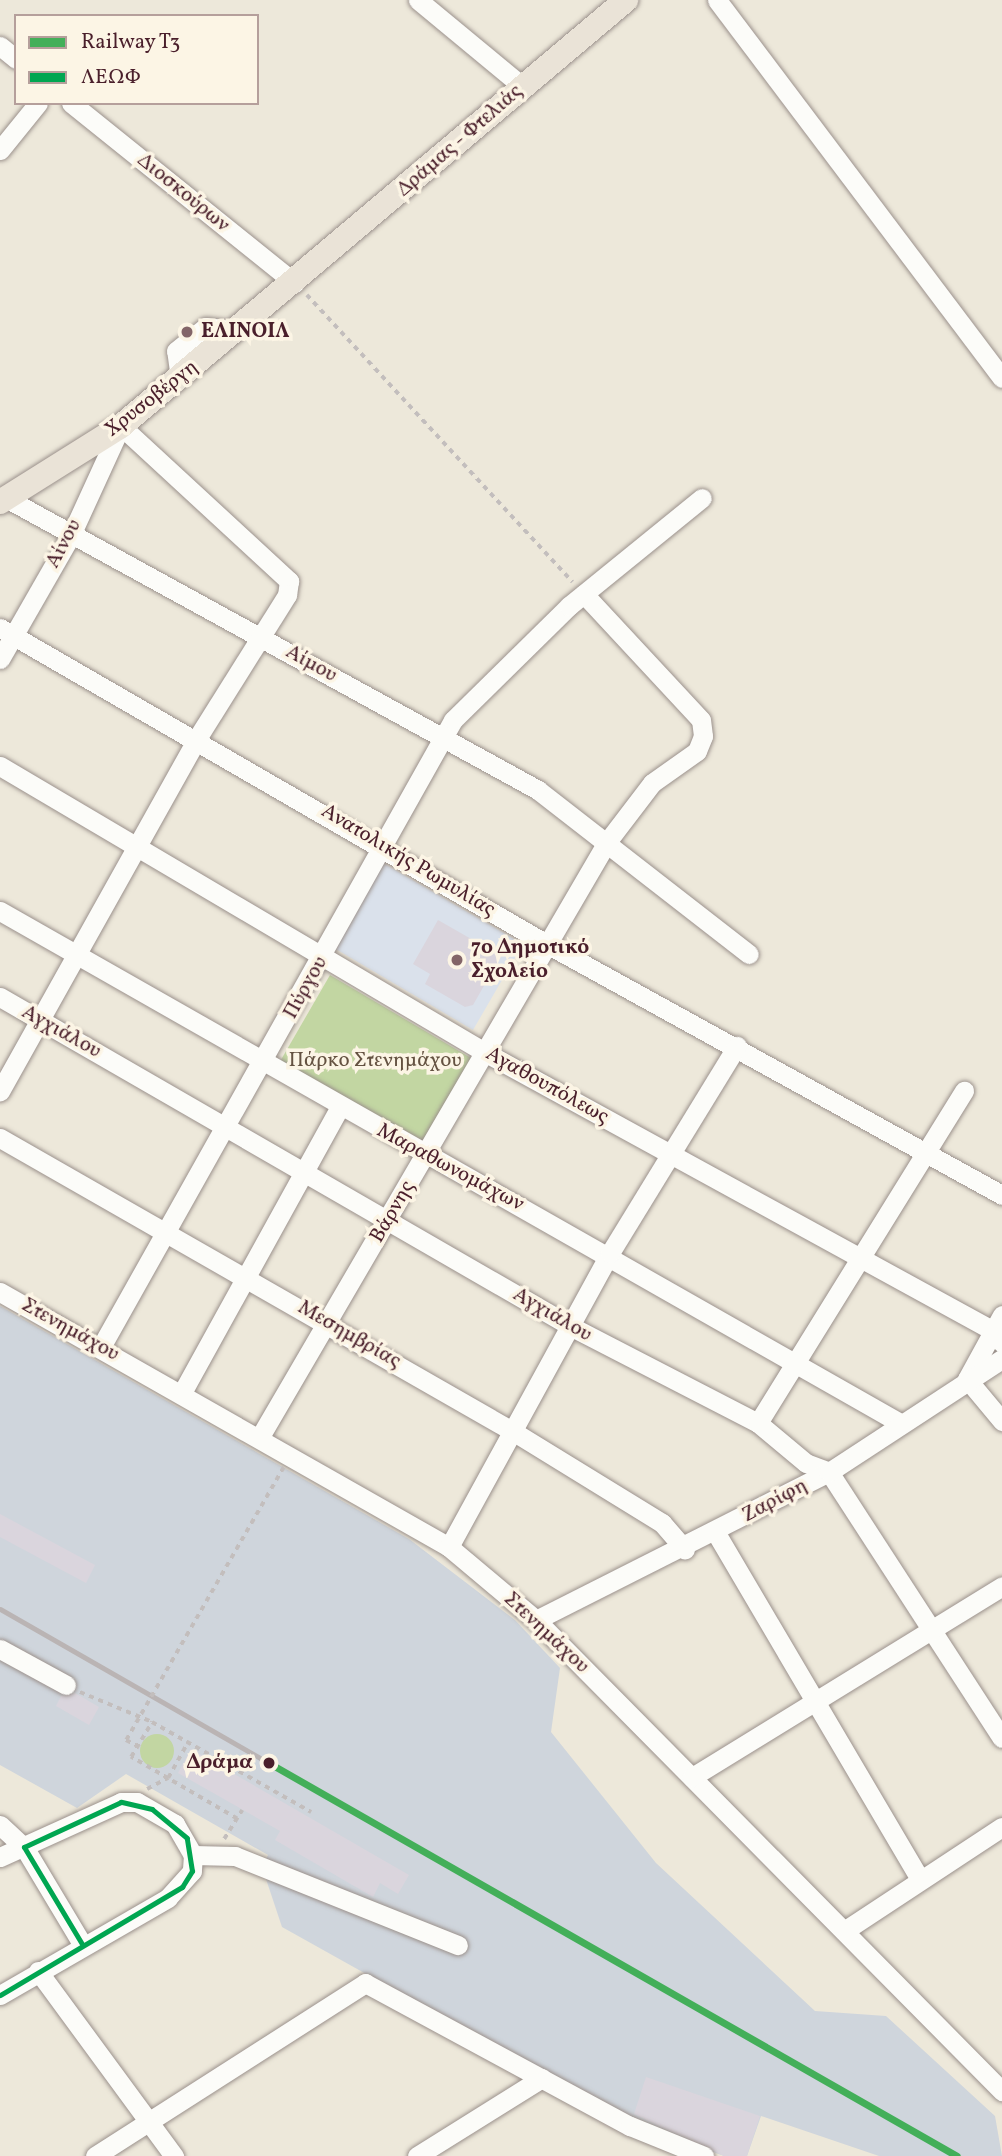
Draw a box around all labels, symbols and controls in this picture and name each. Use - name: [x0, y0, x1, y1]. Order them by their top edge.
- legend: [14, 14, 259, 105]
- text: Railway T3: [81, 28, 180, 57]
- text: ΛΕΩΦ: [81, 63, 141, 92]
- street label: Δράμας - Φτελιάς: [392, 79, 528, 203]
- street label: Διοσκούρων: [132, 148, 234, 238]
- place label: ΕΛΙΝΟΙΛ: [201, 319, 289, 345]
- marker: ΕΛΙΝΟΙΛ: [179, 324, 195, 340]
- street label: Χρυσοβέργη: [101, 355, 203, 443]
- street label: Αίνου: [41, 515, 87, 573]
- street label: Αίμου: [281, 640, 341, 688]
- street label: Ανατολικής Ρωμυλίας: [316, 799, 500, 923]
- place label: 7ο Δημοτικό Σχολείο: [471, 935, 589, 985]
- street label: Πύργου: [279, 952, 333, 1024]
- marker: 7ο Δημοτικό Σχολείο: [449, 952, 465, 968]
- street label: Αγχιάλου: [17, 1000, 105, 1064]
- street label: Αγαθουπόλεως: [481, 1042, 613, 1130]
- park label: Πάρκο Στενημάχου: [288, 1048, 462, 1074]
- street label: Μαραθωνομάχων: [372, 1119, 528, 1217]
- street label: Βάρνης: [365, 1176, 421, 1248]
- street label: Αγχιάλου: [508, 1282, 596, 1348]
- street label: Στενημάχου: [17, 1293, 123, 1367]
- street label: Μεσημβρίας: [293, 1295, 405, 1375]
- street label: Ζαρίφη: [738, 1473, 812, 1529]
- street label: Στενημάχου: [498, 1587, 594, 1679]
- place label: Δράμα: [187, 1750, 253, 1776]
- marker: Δράμα: [259, 1753, 279, 1773]

